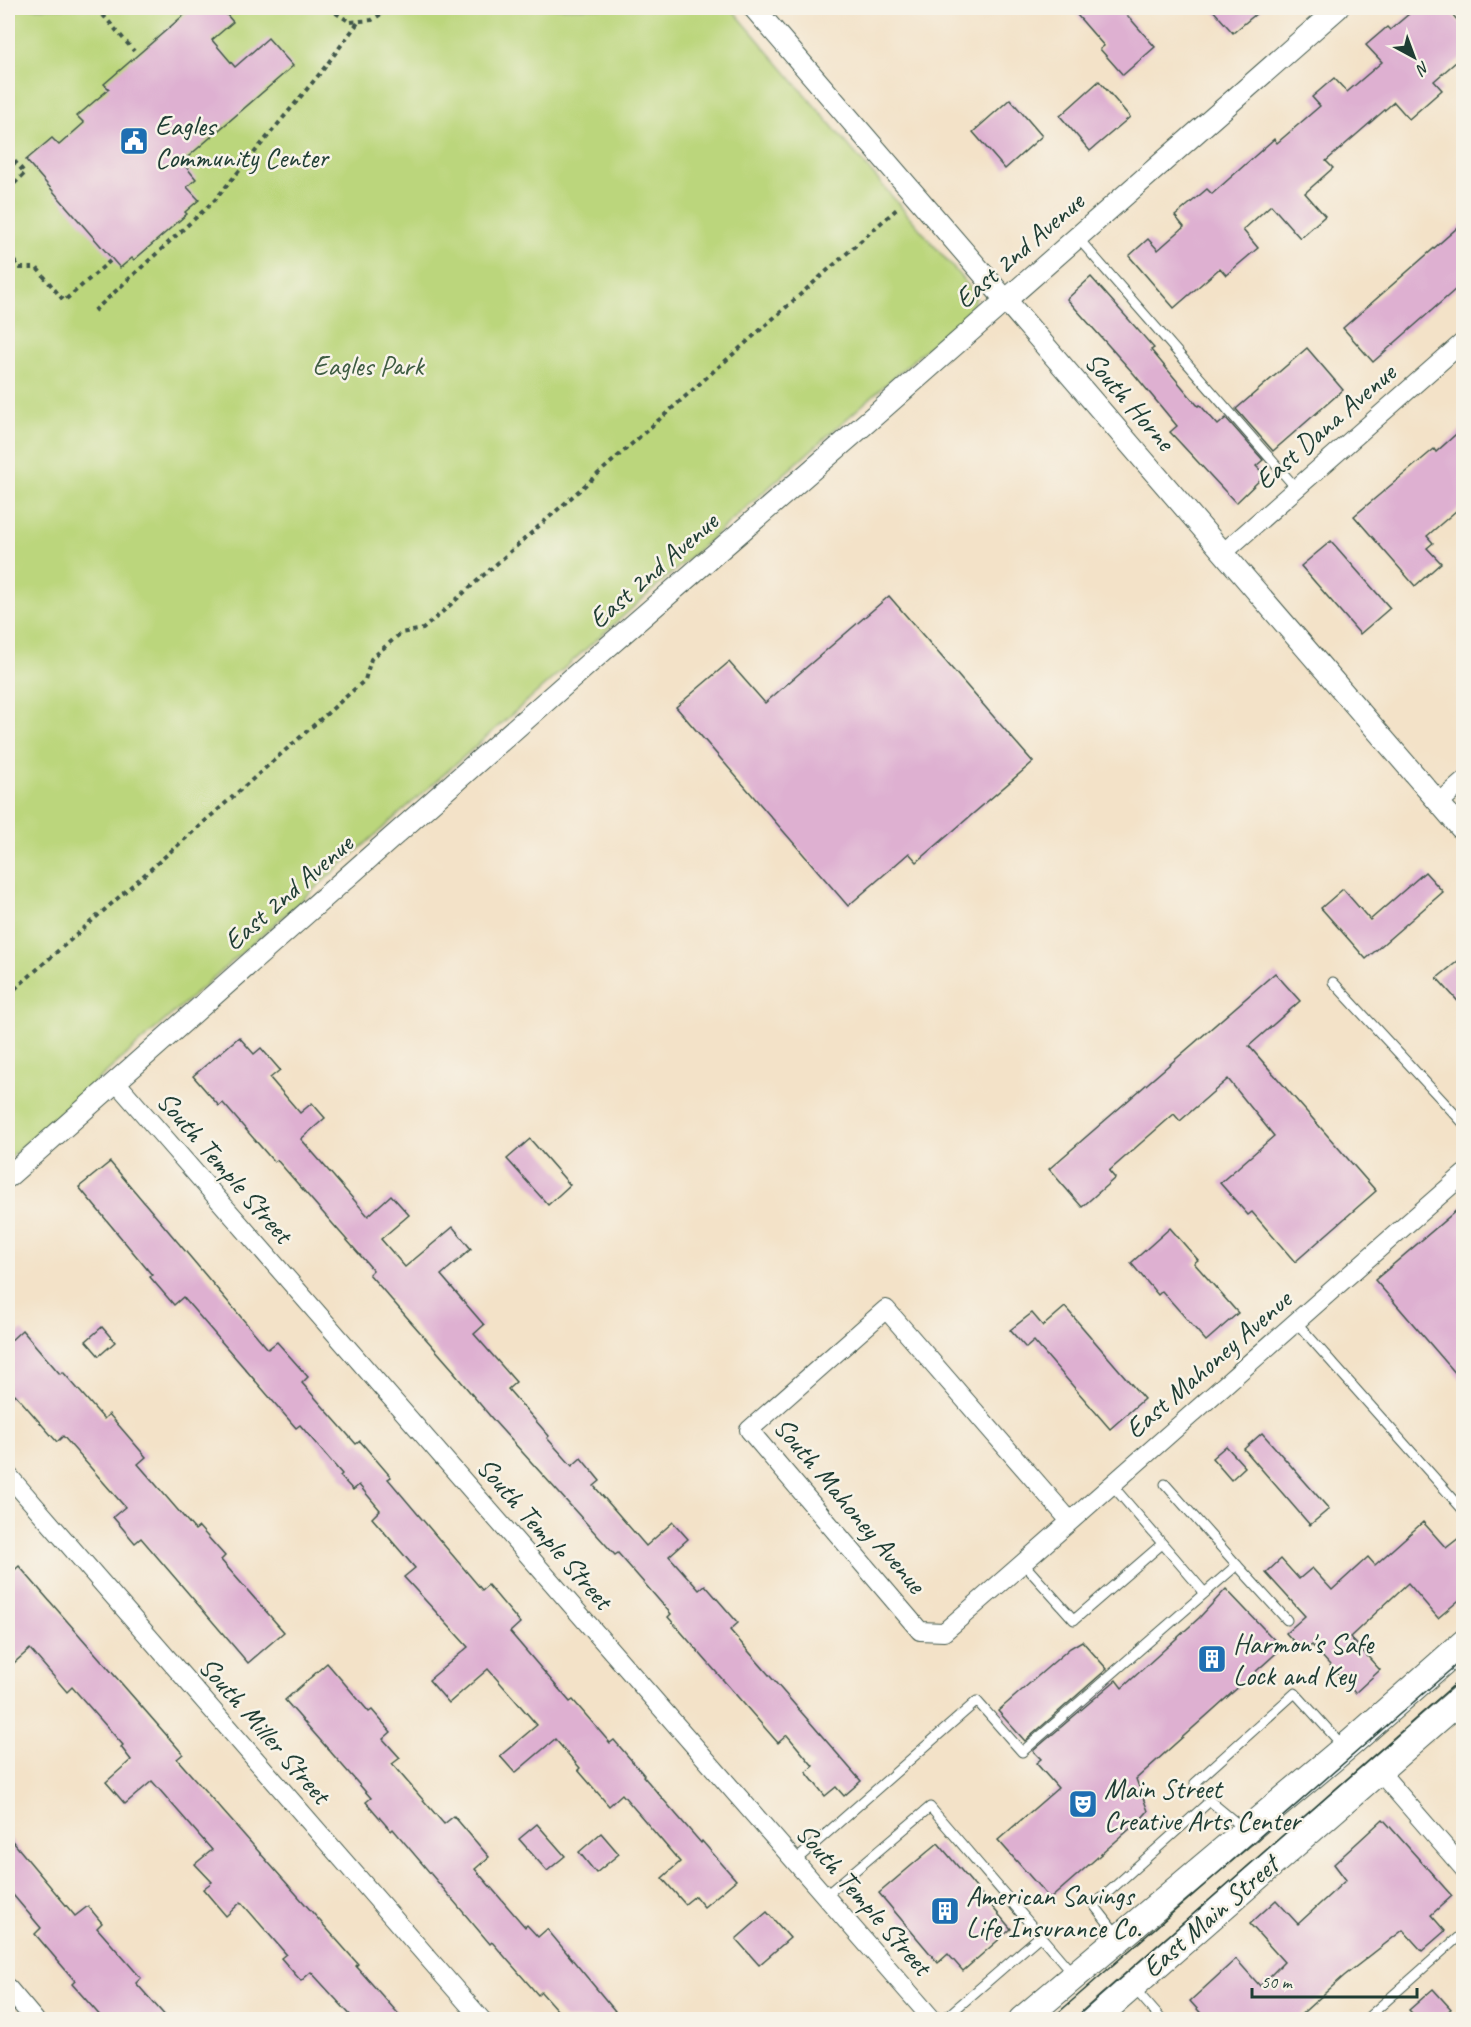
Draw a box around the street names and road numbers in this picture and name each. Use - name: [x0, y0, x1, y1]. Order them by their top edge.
- street label: East 2nd Avenue: [947, 183, 1092, 316]
- street label: South Horne: [1077, 344, 1184, 459]
- street label: East Dana Avenue: [1247, 354, 1404, 497]
- street label: East 2nd Avenue: [581, 503, 726, 636]
- street label: East 2nd Avenue: [216, 825, 361, 958]
- street label: South Temple Street: [149, 1084, 302, 1252]
- street label: East Mahoney Avenue: [1118, 1281, 1300, 1446]
- street label: South Mahoney Avenue: [766, 1410, 935, 1602]
- street label: South Temple Street: [469, 1450, 622, 1618]
- street label: South Miller Street: [192, 1649, 340, 1813]
- street label: South Temple Street: [788, 1816, 941, 1984]
- street label: East Main Street: [1135, 1845, 1288, 1985]

